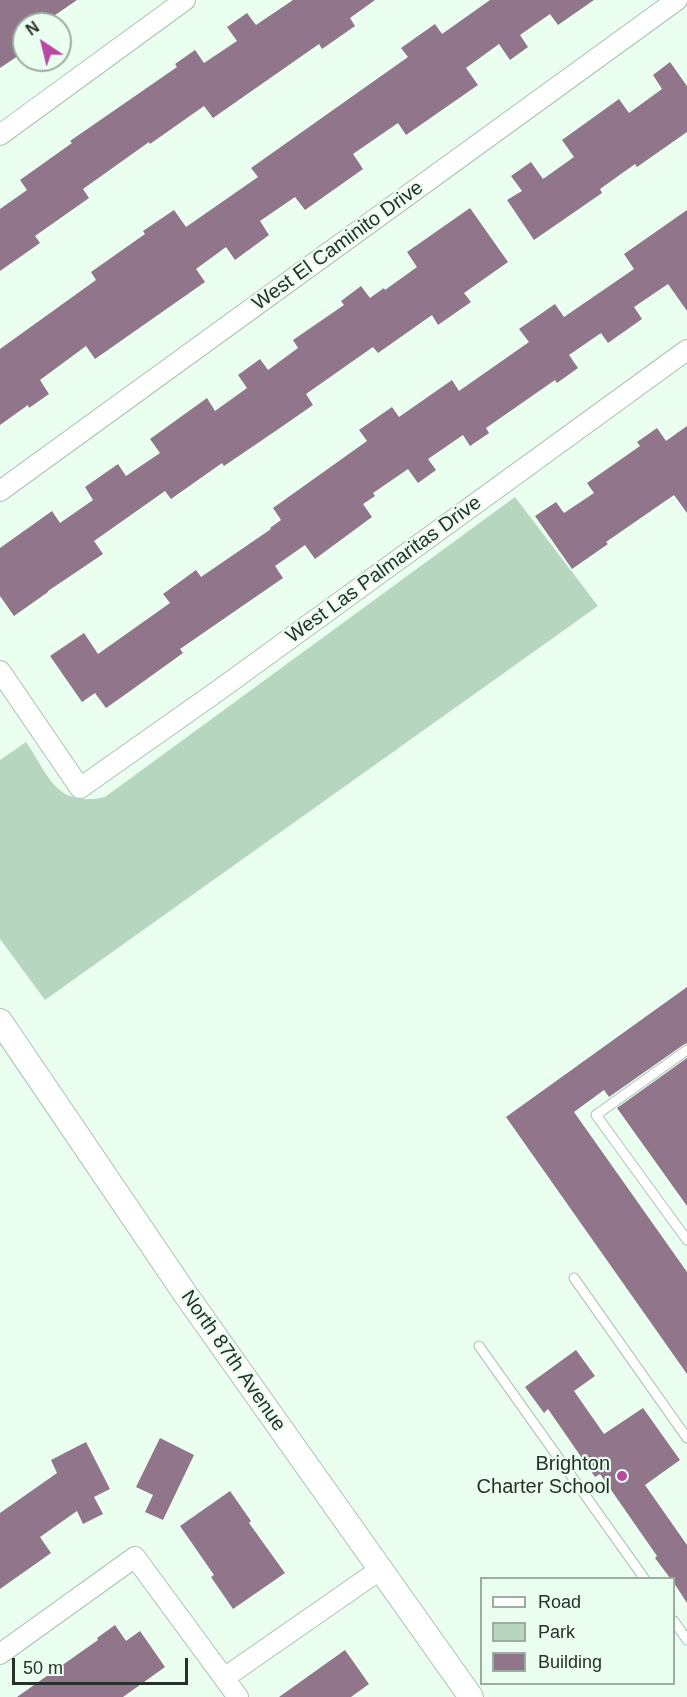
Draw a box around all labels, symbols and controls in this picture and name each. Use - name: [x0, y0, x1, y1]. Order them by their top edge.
- north arrow: [12, 12, 72, 72]
- text: N: [23, 18, 42, 39]
- street label: West El Caminito Drive: [248, 176, 428, 316]
- street label: West Las Palmaritas Drive: [282, 491, 486, 649]
- street label: North 87th Avenue: [175, 1286, 291, 1436]
- place label: Brighton Charter School: [477, 1452, 610, 1499]
- marker: Brighton Charter School: [615, 1469, 629, 1483]
- legend: [480, 1577, 675, 1685]
- text: Road: [538, 1592, 581, 1612]
- text: Park: [538, 1622, 575, 1642]
- scale bar: [15, 1646, 190, 1684]
- text: Building: [538, 1652, 602, 1672]
- text: 50 m: [23, 1658, 63, 1678]

